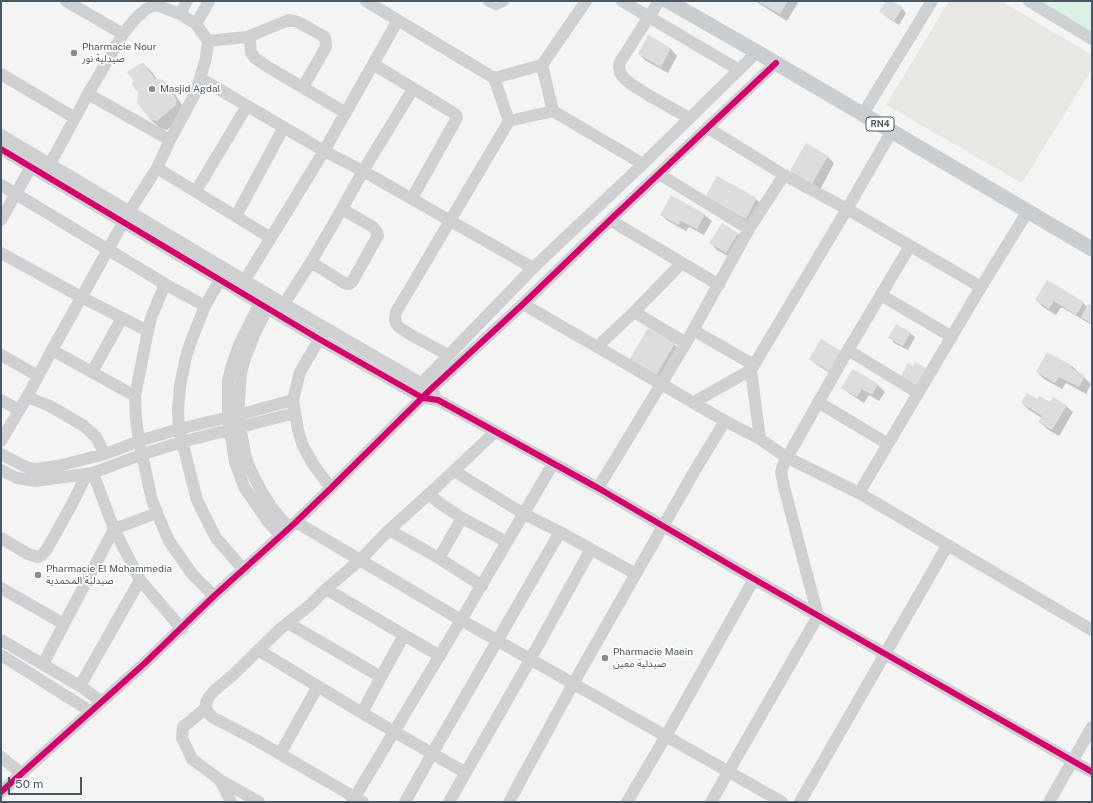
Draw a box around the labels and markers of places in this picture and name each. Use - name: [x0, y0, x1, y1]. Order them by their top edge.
- place label: Pharmacie Nour صيدلية نور: [82, 41, 157, 64]
- marker: Pharmacie Nour صيدلية نور: [69, 48, 79, 58]
- place label: Masjid Agdal: [160, 83, 220, 95]
- marker: Masjid Agdal: [147, 84, 157, 94]
- place label: Pharmacie El Mohammedia صيدلية المحمدية: [46, 563, 172, 586]
- marker: Pharmacie El Mohammedia صيدلية المحمدية: [33, 570, 43, 580]
- place label: Pharmacie Maein صيدلية معين: [613, 646, 693, 670]
- marker: Pharmacie Maein صيدلية معين: [600, 653, 610, 663]

